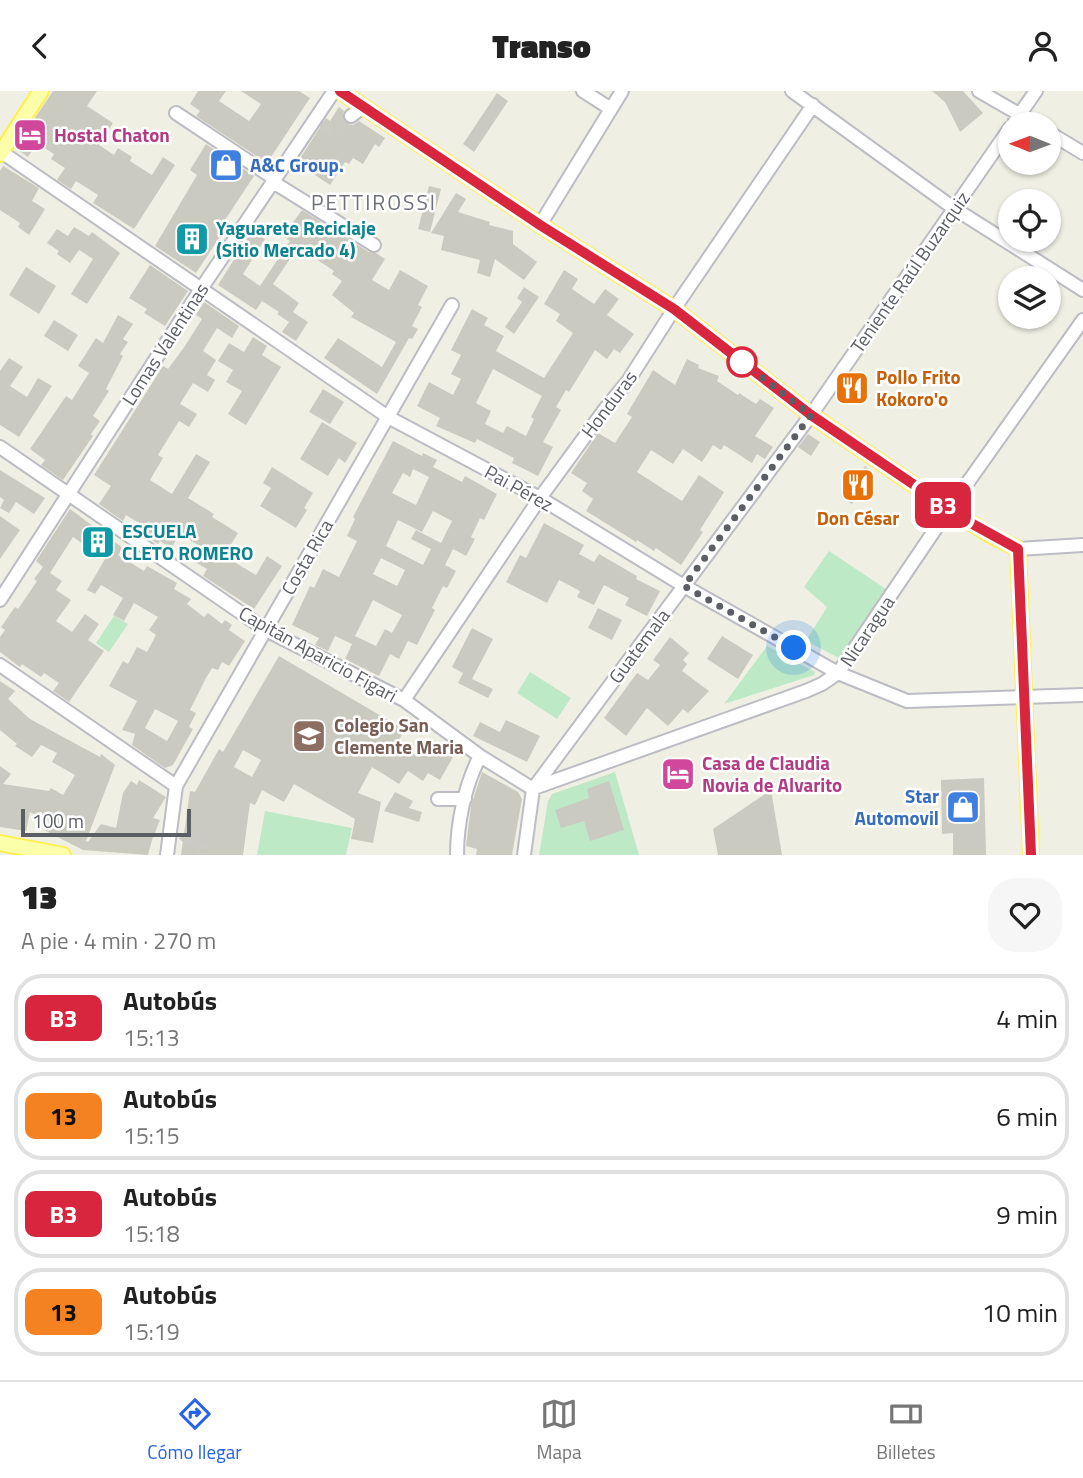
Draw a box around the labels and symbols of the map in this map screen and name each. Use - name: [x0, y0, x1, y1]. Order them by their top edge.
- north arrow: [998, 112, 1060, 175]
- hotel icon: Hostal Chaton: [11, 116, 49, 154]
- place label: Hostal Chaton: [54, 120, 170, 149]
- shop icon: A&C Group.: [207, 146, 245, 184]
- place label: A&C Group.: [250, 150, 344, 179]
- street label: Teniente Raúl Buzarquiz: [843, 185, 976, 358]
- district label: PETTIROSSI: [311, 186, 437, 218]
- place label: Yaguarete Reciclaje (Sitio Mercado 4): [216, 213, 376, 264]
- building icon: Yaguarete Reciclaje (Sitio Mercado 4): [173, 220, 211, 258]
- street label: Lomas Valentinas: [114, 277, 215, 411]
- unlabelled marker: [727, 347, 757, 377]
- place label: Pollo Frito Kokoro'o: [876, 362, 961, 413]
- street label: Honduras: [574, 364, 644, 444]
- restaurant icon: Pollo Frito Kokoro'o: [833, 369, 871, 407]
- street label: Pai Pérez: [480, 457, 559, 518]
- restaurant icon: Don César: [839, 466, 877, 504]
- line badge: B3: [912, 482, 974, 528]
- place label: Don César: [817, 503, 899, 532]
- street label: Costa Rica: [273, 513, 340, 600]
- place label: ESCUELA CLETO ROMERO: [122, 516, 253, 567]
- building icon: ESCUELA CLETO ROMERO: [79, 523, 117, 561]
- street label: Nicaragua: [832, 589, 901, 672]
- street label: Capitán Aparicio Figari: [234, 598, 403, 709]
- street label: Guatemala: [601, 602, 677, 689]
- your location: [776, 630, 811, 665]
- place label: Colegio San Clemente Maria: [334, 710, 464, 761]
- school or university icon: Colegio San Clemente Maria: [290, 717, 328, 755]
- place label: Casa de Claudia Novia de Alvarito: [702, 748, 842, 799]
- hotel icon: Casa de Claudia Novia de Alvarito: [659, 755, 697, 793]
- place label: Star Automovil: [855, 781, 939, 832]
- shop icon: Star Automovil: [944, 788, 982, 826]
- scale bar: [21, 806, 191, 838]

